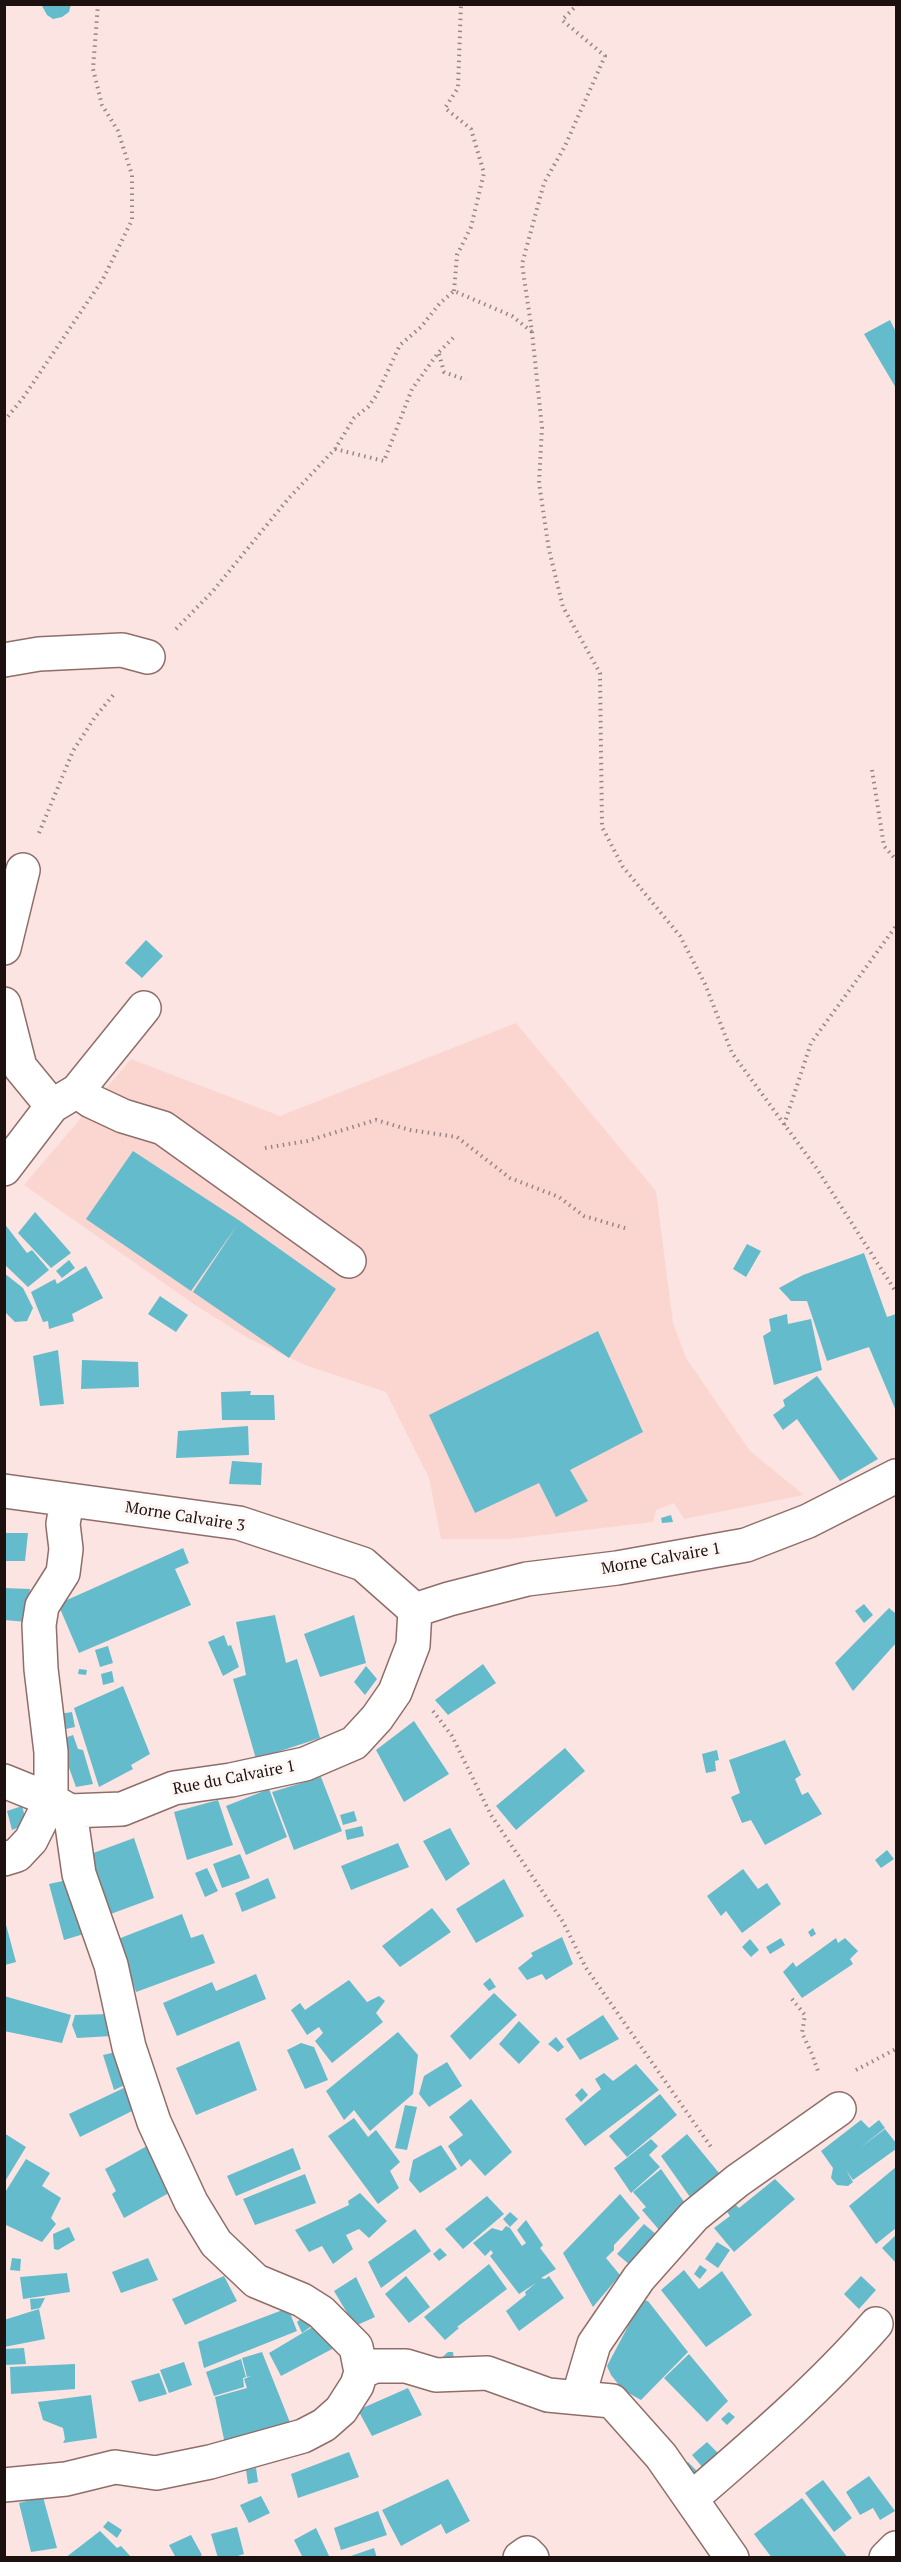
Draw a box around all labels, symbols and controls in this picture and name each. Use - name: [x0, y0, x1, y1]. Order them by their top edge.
- street label: Morne Calvaire 3: [124, 1498, 246, 1536]
- street label: Morne Calvaire 1: [600, 1539, 722, 1579]
- street label: Rue du Calvaire 1: [171, 1757, 297, 1799]

